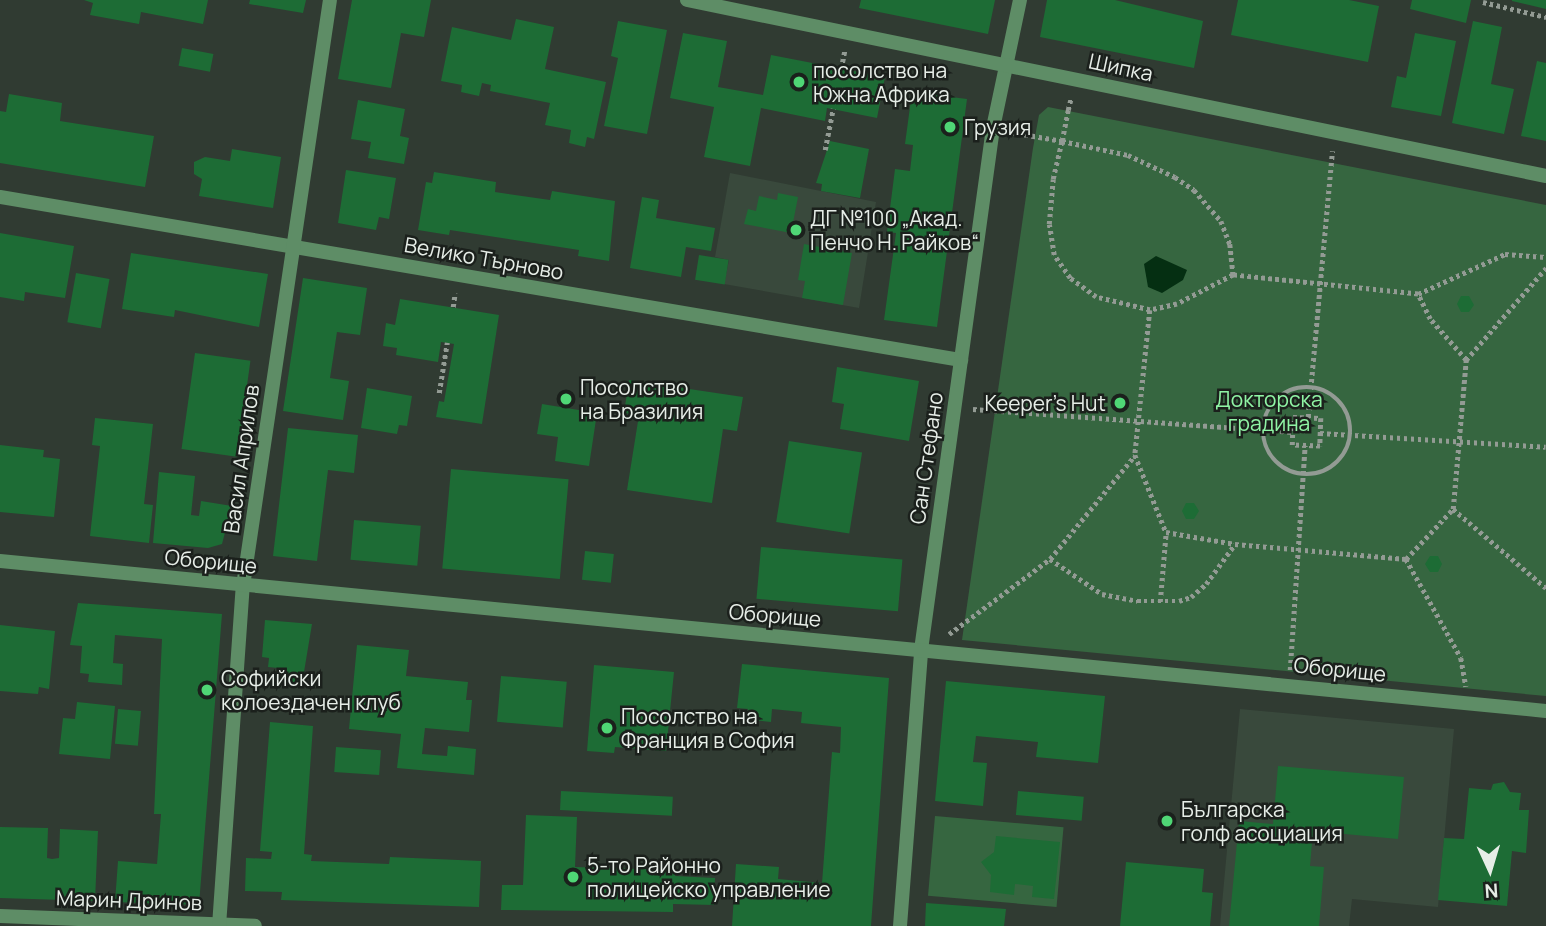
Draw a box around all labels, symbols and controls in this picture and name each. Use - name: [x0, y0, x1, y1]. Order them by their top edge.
- street label: Шипка: [1087, 48, 1155, 86]
- place label: посолство на Южна Африка: [813, 57, 950, 107]
- marker: посолство на Южна Африка: [791, 74, 807, 90]
- place label: Грузия: [964, 114, 1031, 140]
- marker: Грузия: [942, 119, 958, 135]
- place label: ДГ №100 „Акад. Пенчо Н. Райков“: [810, 205, 979, 255]
- marker: ДГ №100 „Акад. Пенчо Н. Райков“: [788, 222, 804, 238]
- street label: Велико Търново: [402, 232, 566, 284]
- place label: Посолство на Бразилия: [580, 374, 703, 424]
- street label: Васил Априлов: [218, 383, 264, 535]
- park label: Докторска градина: [1215, 386, 1323, 436]
- street label: Сан Стефано: [904, 390, 948, 526]
- place label: Keeper's Hut: [985, 390, 1106, 416]
- marker: Посолство на Бразилия: [558, 391, 574, 407]
- marker: Keeper's Hut: [1112, 395, 1128, 411]
- street label: Оборище: [164, 544, 258, 578]
- street label: Оборище: [728, 598, 822, 632]
- street label: Оборище: [1293, 652, 1387, 686]
- place label: Софийски колоездачен клуб: [221, 665, 401, 715]
- marker: Софийски колоездачен клуб: [199, 682, 215, 698]
- place label: Посолство на Франция в София: [621, 703, 795, 753]
- marker: Посолство на Франция в София: [599, 720, 615, 736]
- place label: Българска голф асоциация: [1181, 796, 1343, 846]
- marker: Българска голф асоциация: [1159, 813, 1175, 829]
- north arrow: [1455, 835, 1525, 905]
- place label: 5-то Районно полицейско управление: [587, 852, 830, 902]
- marker: 5-то Районно полицейско управление: [565, 869, 581, 885]
- text: N: [1484, 878, 1499, 904]
- street label: Марин Дринов: [55, 885, 203, 915]

